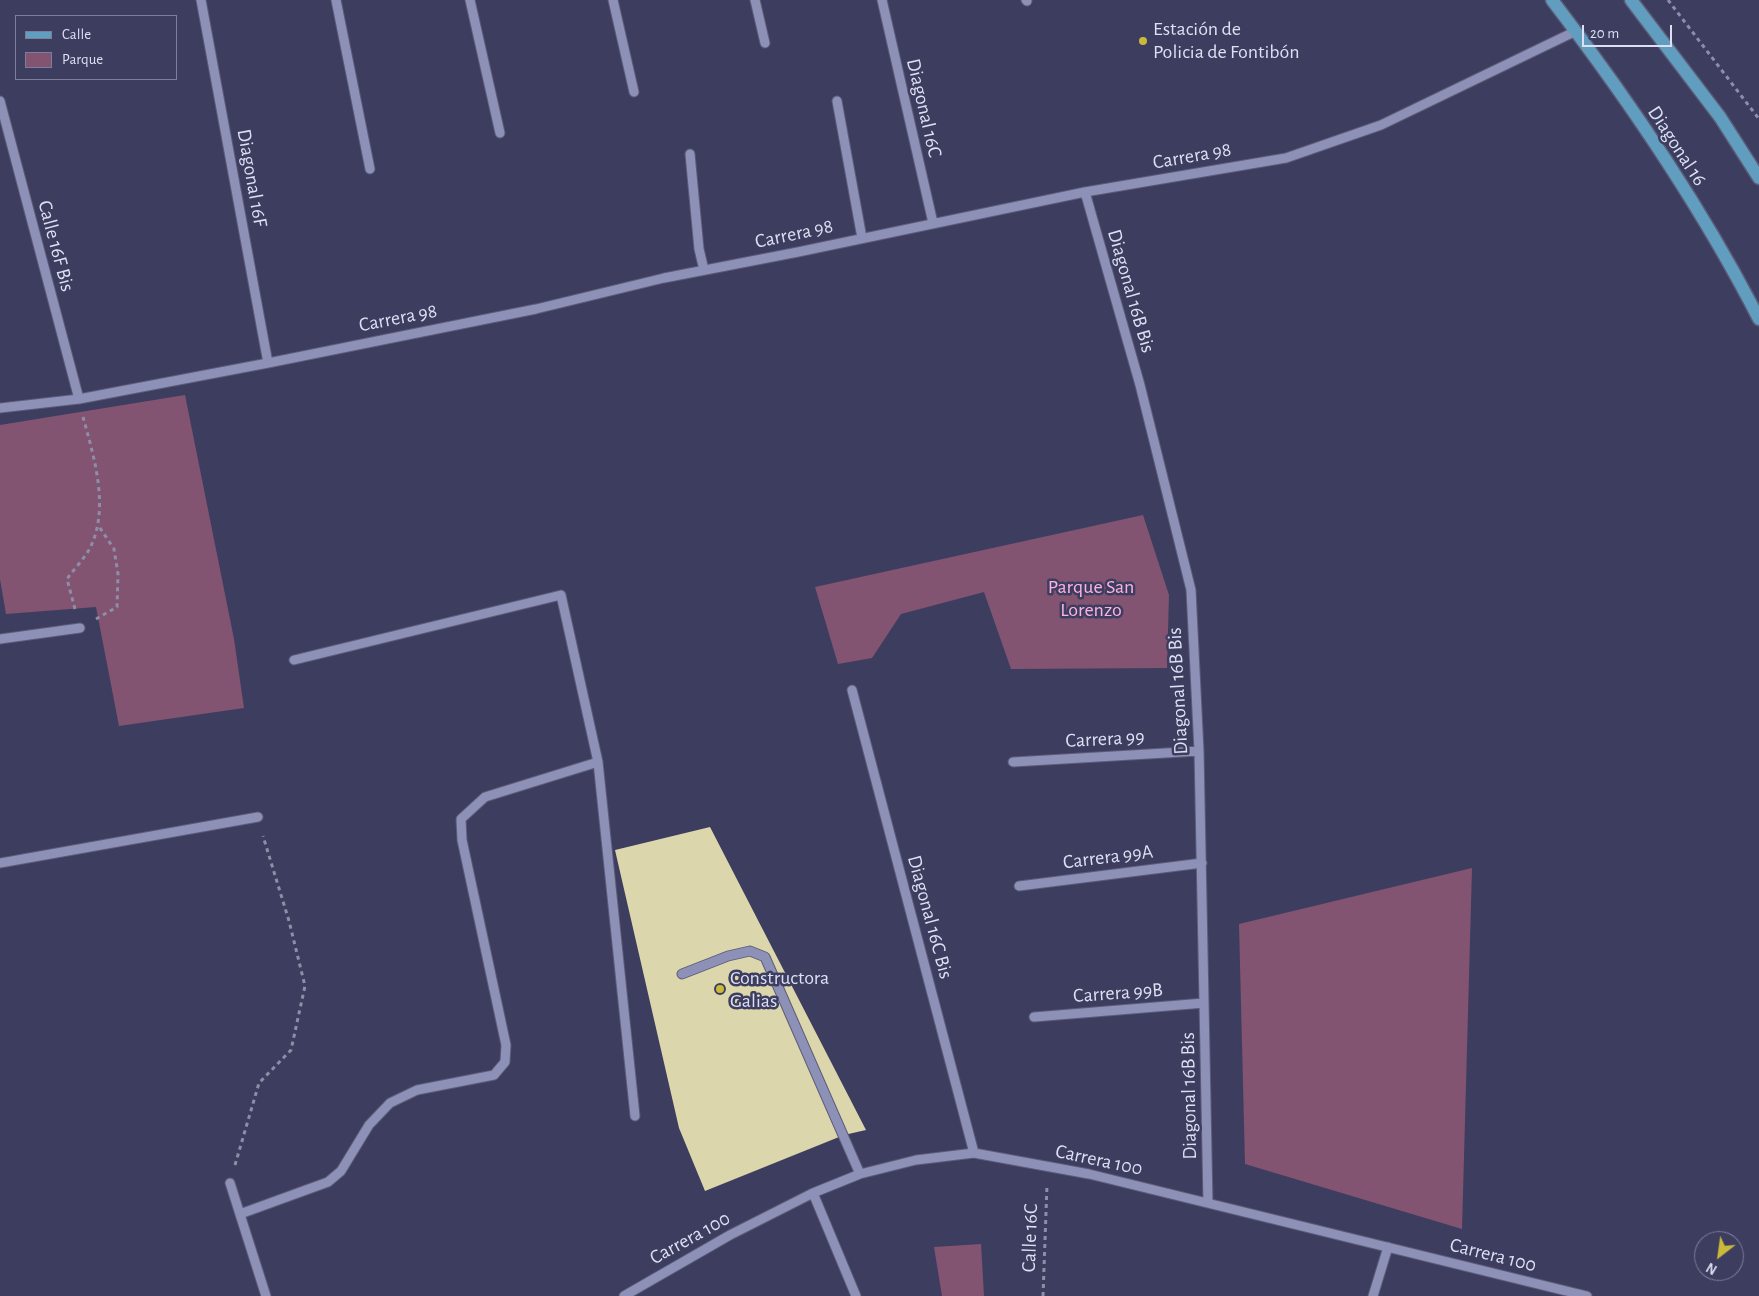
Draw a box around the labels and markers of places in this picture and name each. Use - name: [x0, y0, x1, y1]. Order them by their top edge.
- place label: Estación de Policia de Fontibón: [1153, 17, 1299, 64]
- marker: Estación de Policia de Fontibón: [1137, 35, 1149, 47]
- place label: Constructora Galias: [730, 966, 829, 1013]
- marker: Constructora Galias: [714, 983, 726, 995]

